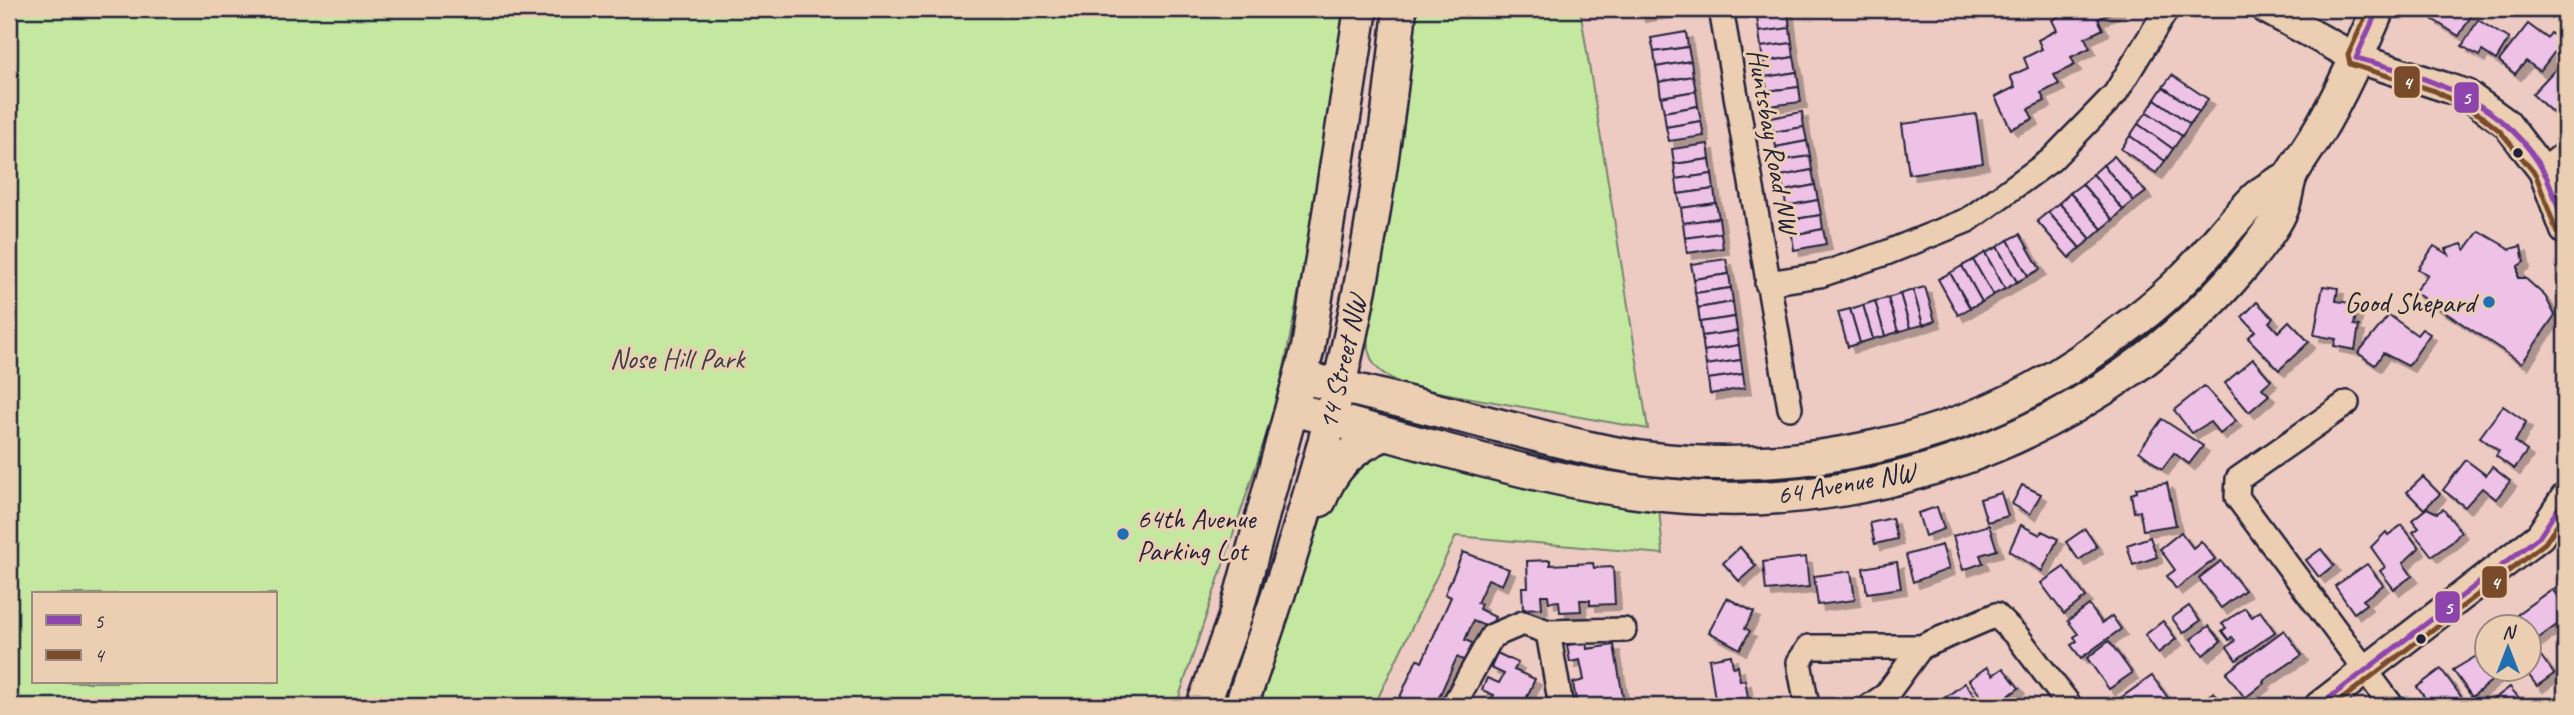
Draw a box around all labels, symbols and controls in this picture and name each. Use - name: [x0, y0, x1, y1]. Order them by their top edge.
- street label: Huntsbay Road NW: [1739, 46, 1807, 239]
- line badge: 4: [2393, 65, 2421, 99]
- text: 4: [2403, 71, 2414, 95]
- line badge: 5: [2453, 81, 2480, 114]
- text: 5: [2462, 86, 2472, 110]
- unlabelled marker: [2511, 146, 2525, 160]
- place label: Good Shepard: [2344, 285, 2479, 320]
- street label: 14 Street NW: [1310, 289, 1375, 433]
- marker: Good Shepard: [2481, 294, 2497, 310]
- park label: Nose Hill Park: [610, 341, 746, 376]
- street label: 64 Avenue NW: [1774, 453, 1921, 512]
- place label: 64th Avenue Parking Lot: [1137, 501, 1257, 568]
- marker: 64th Avenue Parking Lot: [1115, 526, 1131, 542]
- line badge: 4: [2481, 565, 2508, 599]
- text: 4: [2491, 571, 2502, 595]
- line badge: 5: [2434, 590, 2461, 624]
- legend: [32, 592, 276, 684]
- text: 5: [2444, 596, 2454, 620]
- text: 5: [94, 608, 105, 634]
- north arrow: [2472, 614, 2542, 684]
- text: N: [2502, 620, 2517, 644]
- unlabelled marker: [2414, 632, 2428, 646]
- text: 4: [94, 642, 106, 668]

